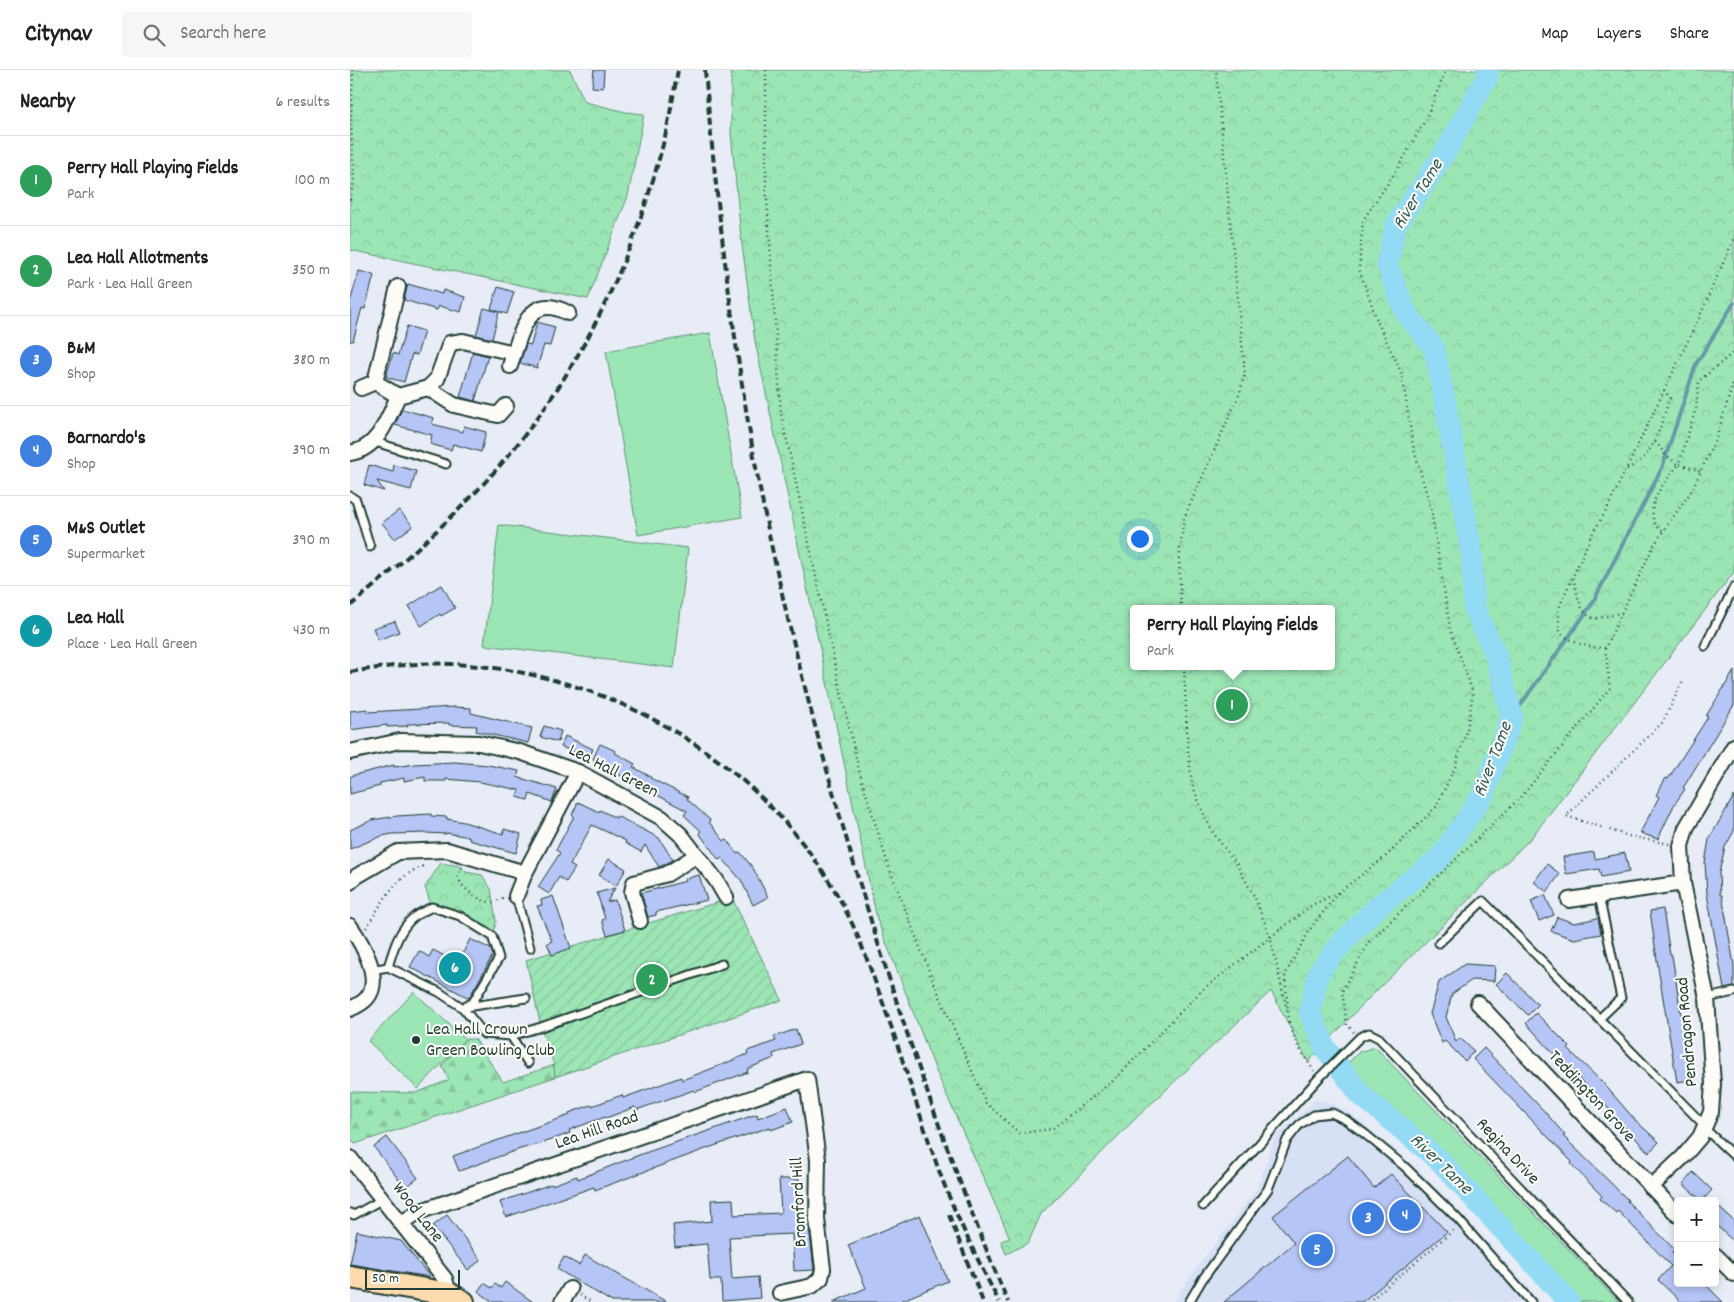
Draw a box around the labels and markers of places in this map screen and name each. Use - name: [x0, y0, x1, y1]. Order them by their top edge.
- pin: 1: [1216, 686, 1248, 724]
- pin: 6: [439, 949, 471, 987]
- pin: 2: [636, 961, 668, 999]
- place label: Lea Hall Crown Green Bowling Club: [426, 1018, 555, 1064]
- marker: Lea Hall Crown Green Bowling Club: [410, 1034, 422, 1046]
- pin: 4: [1389, 1196, 1421, 1234]
- pin: 3: [1352, 1199, 1384, 1237]
- pin: 5: [1301, 1231, 1333, 1269]

